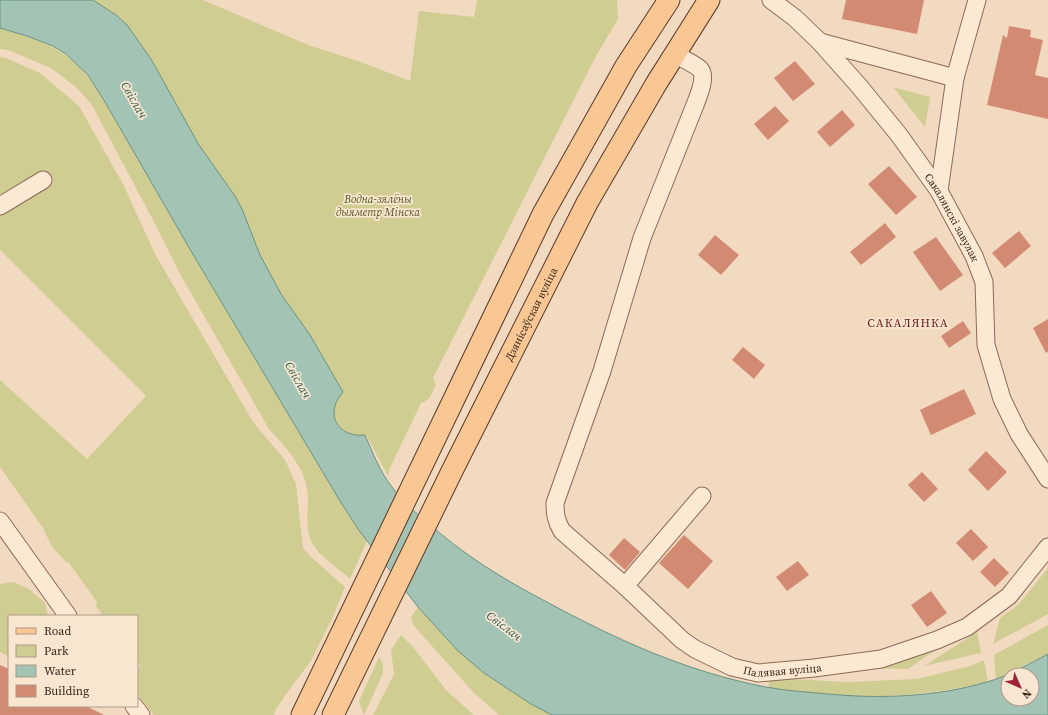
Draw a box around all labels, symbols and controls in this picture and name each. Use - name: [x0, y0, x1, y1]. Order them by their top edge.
- water label: Свіслач: [117, 79, 151, 122]
- street label: Сакалянскі завулак: [921, 170, 983, 264]
- park label: Водна-зялёны дыяметр Мінска: [336, 192, 420, 220]
- street label: Дзянісаўская вуліца: [501, 265, 561, 364]
- district label: САКАЛЯНКА: [867, 315, 949, 331]
- water label: Свіслач: [281, 359, 315, 402]
- water label: Свіслач: [483, 608, 525, 645]
- legend: [8, 615, 138, 707]
- text: Road: [44, 623, 71, 639]
- text: Park: [44, 643, 69, 659]
- street label: Палявая вуліца: [742, 660, 823, 681]
- text: Water: [44, 663, 76, 679]
- north arrow: [1000, 667, 1040, 707]
- text: Building: [44, 683, 89, 699]
- text: N: [1019, 686, 1035, 702]

